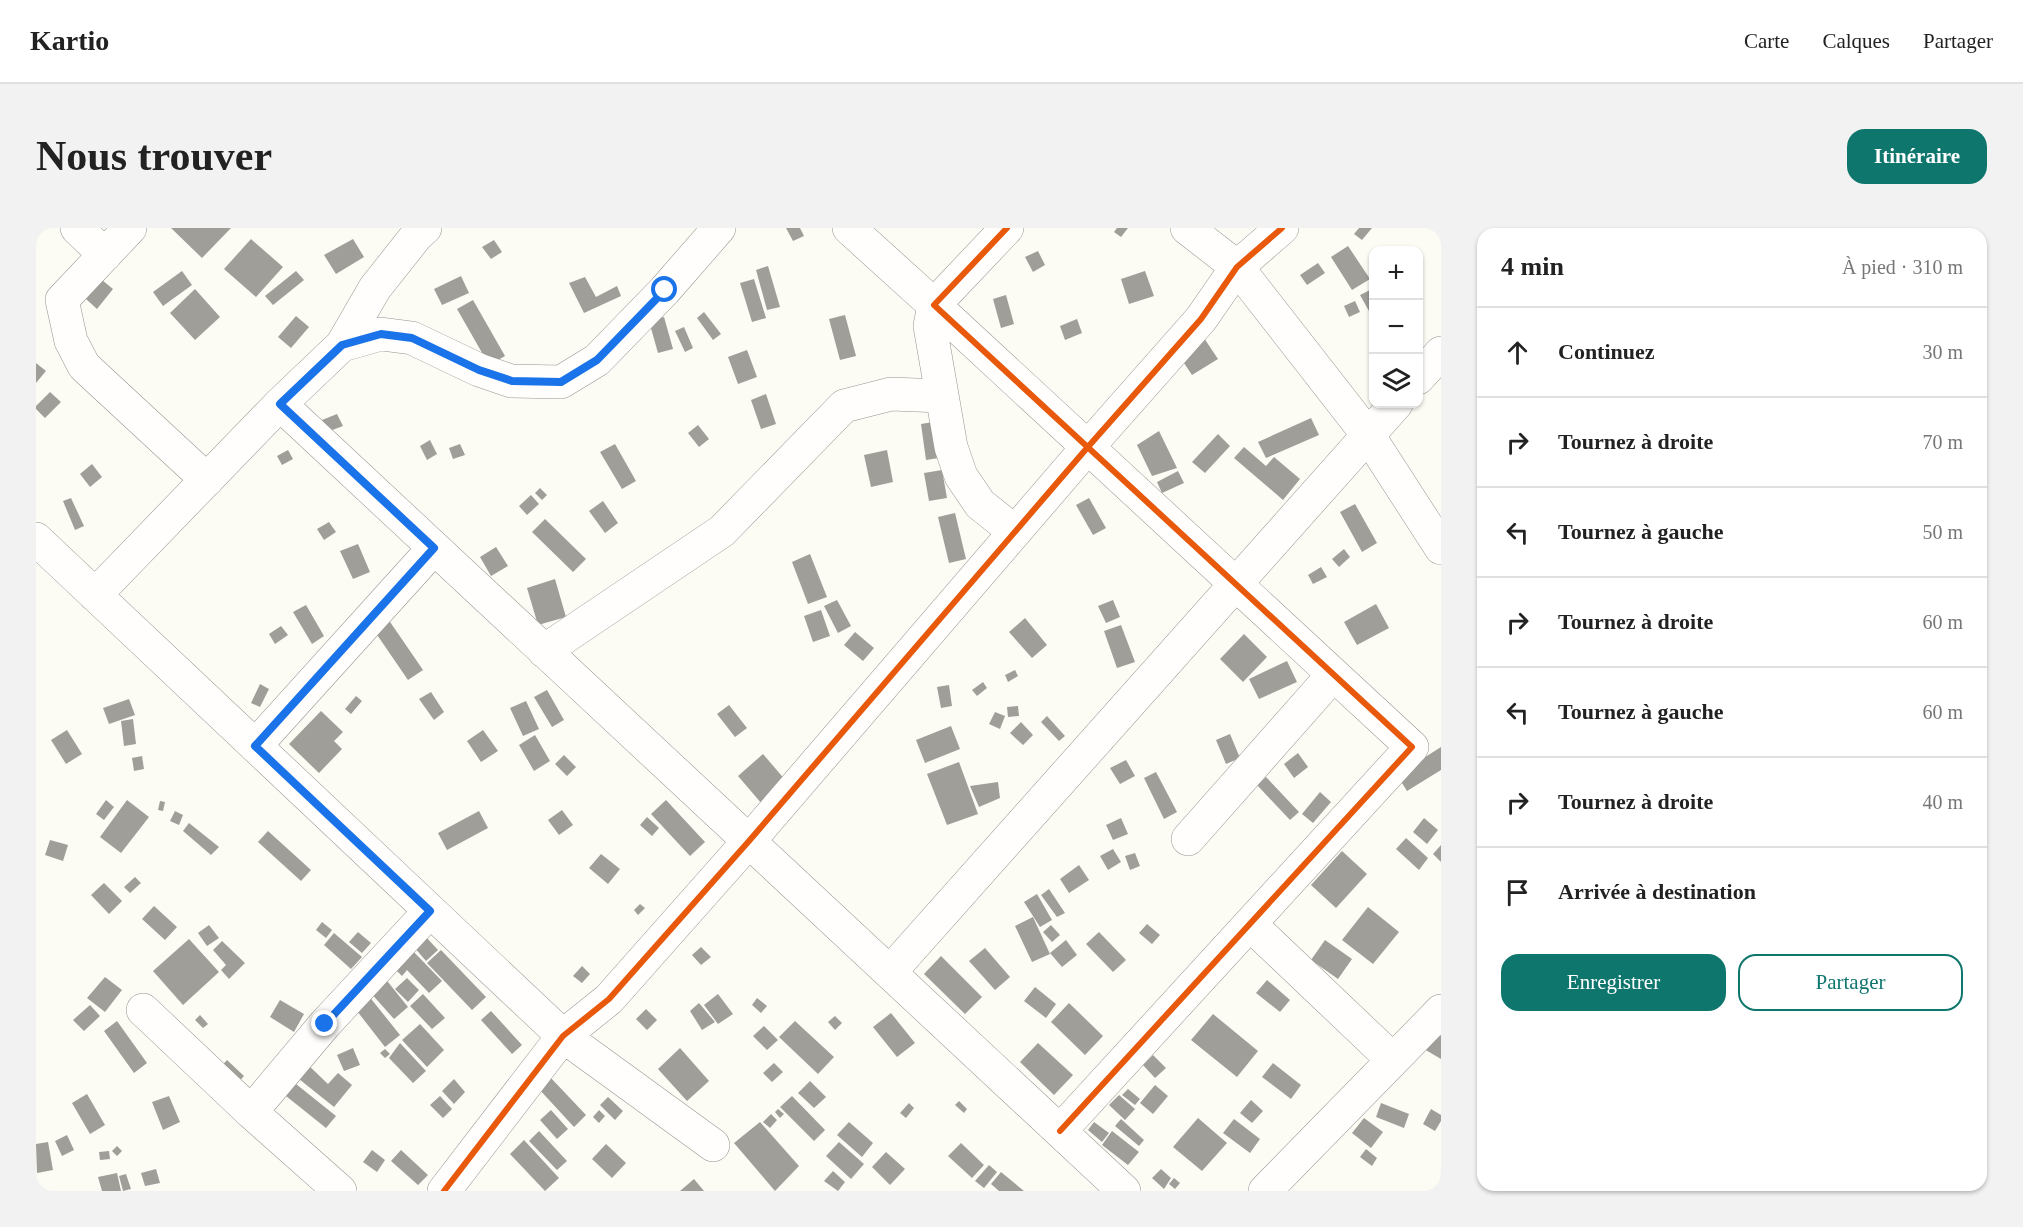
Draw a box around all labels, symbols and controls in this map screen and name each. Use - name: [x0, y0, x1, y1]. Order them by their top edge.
- text: Kartio: [30, 25, 109, 56]
- text: Carte: [1744, 29, 1789, 53]
- text: Calques: [1822, 29, 1890, 53]
- text: Partager: [1923, 29, 1993, 53]
- button: Itinéraire: [1847, 129, 1987, 184]
- text: Nous trouver: [36, 133, 272, 179]
- map controls: [1369, 246, 1423, 408]
- button: +: [1369, 246, 1423, 300]
- text: 4 min: [1501, 252, 1564, 281]
- text: À pied · 310 m: [1842, 256, 1963, 278]
- route start: [651, 276, 677, 302]
- button: −: [1369, 300, 1423, 354]
- icon: ahead: [1501, 336, 1534, 369]
- text: Continuez: [1558, 339, 1655, 364]
- text: 30 m: [1922, 341, 1963, 363]
- button: layers: [1369, 354, 1423, 408]
- icon: right: [1501, 426, 1534, 459]
- text: Tournez à droite: [1558, 429, 1713, 454]
- text: 70 m: [1922, 431, 1963, 453]
- icon: left: [1501, 516, 1534, 549]
- text: Tournez à gauche: [1558, 519, 1723, 544]
- text: 50 m: [1922, 521, 1963, 543]
- icon: right: [1501, 606, 1534, 639]
- text: Tournez à droite: [1558, 609, 1713, 634]
- text: 60 m: [1922, 611, 1963, 633]
- icon: left: [1501, 696, 1534, 729]
- text: Tournez à gauche: [1558, 699, 1723, 724]
- text: 60 m: [1922, 701, 1963, 723]
- icon: right: [1501, 786, 1534, 819]
- text: Tournez à droite: [1558, 789, 1713, 814]
- text: 40 m: [1922, 791, 1963, 813]
- icon: arrive: [1501, 876, 1534, 909]
- text: Arrivée à destination: [1558, 879, 1756, 904]
- button: Enregistrer: [1501, 954, 1726, 1011]
- button: Partager: [1738, 954, 1963, 1011]
- route end: [311, 1010, 337, 1036]

